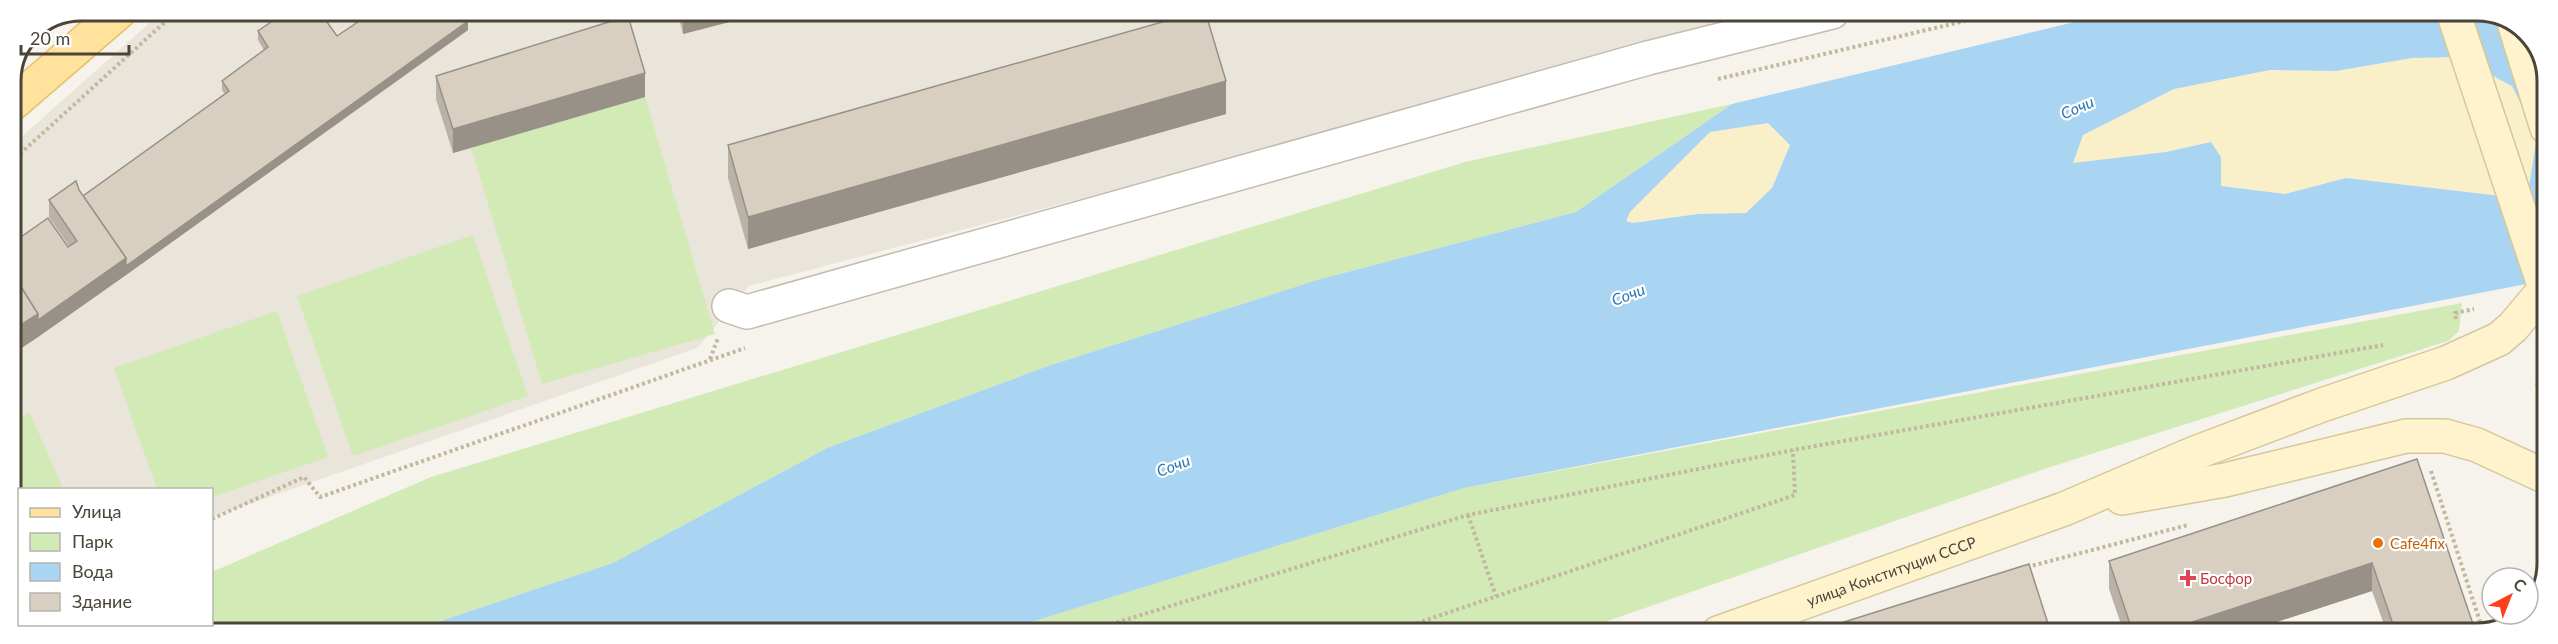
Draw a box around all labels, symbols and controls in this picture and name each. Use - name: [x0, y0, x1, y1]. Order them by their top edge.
- scale bar: [21, 18, 129, 56]
- text: 20 m: [30, 27, 70, 49]
- water label: Сочи: [2058, 92, 2096, 122]
- water label: Сочи: [1609, 279, 1647, 309]
- water label: Сочи: [1154, 450, 1192, 480]
- legend: [18, 488, 213, 626]
- text: Улица: [72, 500, 122, 522]
- text: Парк: [72, 530, 114, 552]
- street label: улица Конституции СССР: [1804, 532, 1978, 610]
- place label: Cafe4fix: [2390, 534, 2446, 552]
- marker: Cafe4fix: [2371, 536, 2385, 550]
- text: Вода: [72, 560, 113, 582]
- north arrow: [2480, 566, 2540, 626]
- place label: Босфор: [2200, 569, 2252, 587]
- marker: Босфор: [2181, 571, 2195, 585]
- text: С: [2510, 574, 2531, 595]
- text: Здание: [72, 590, 132, 612]

